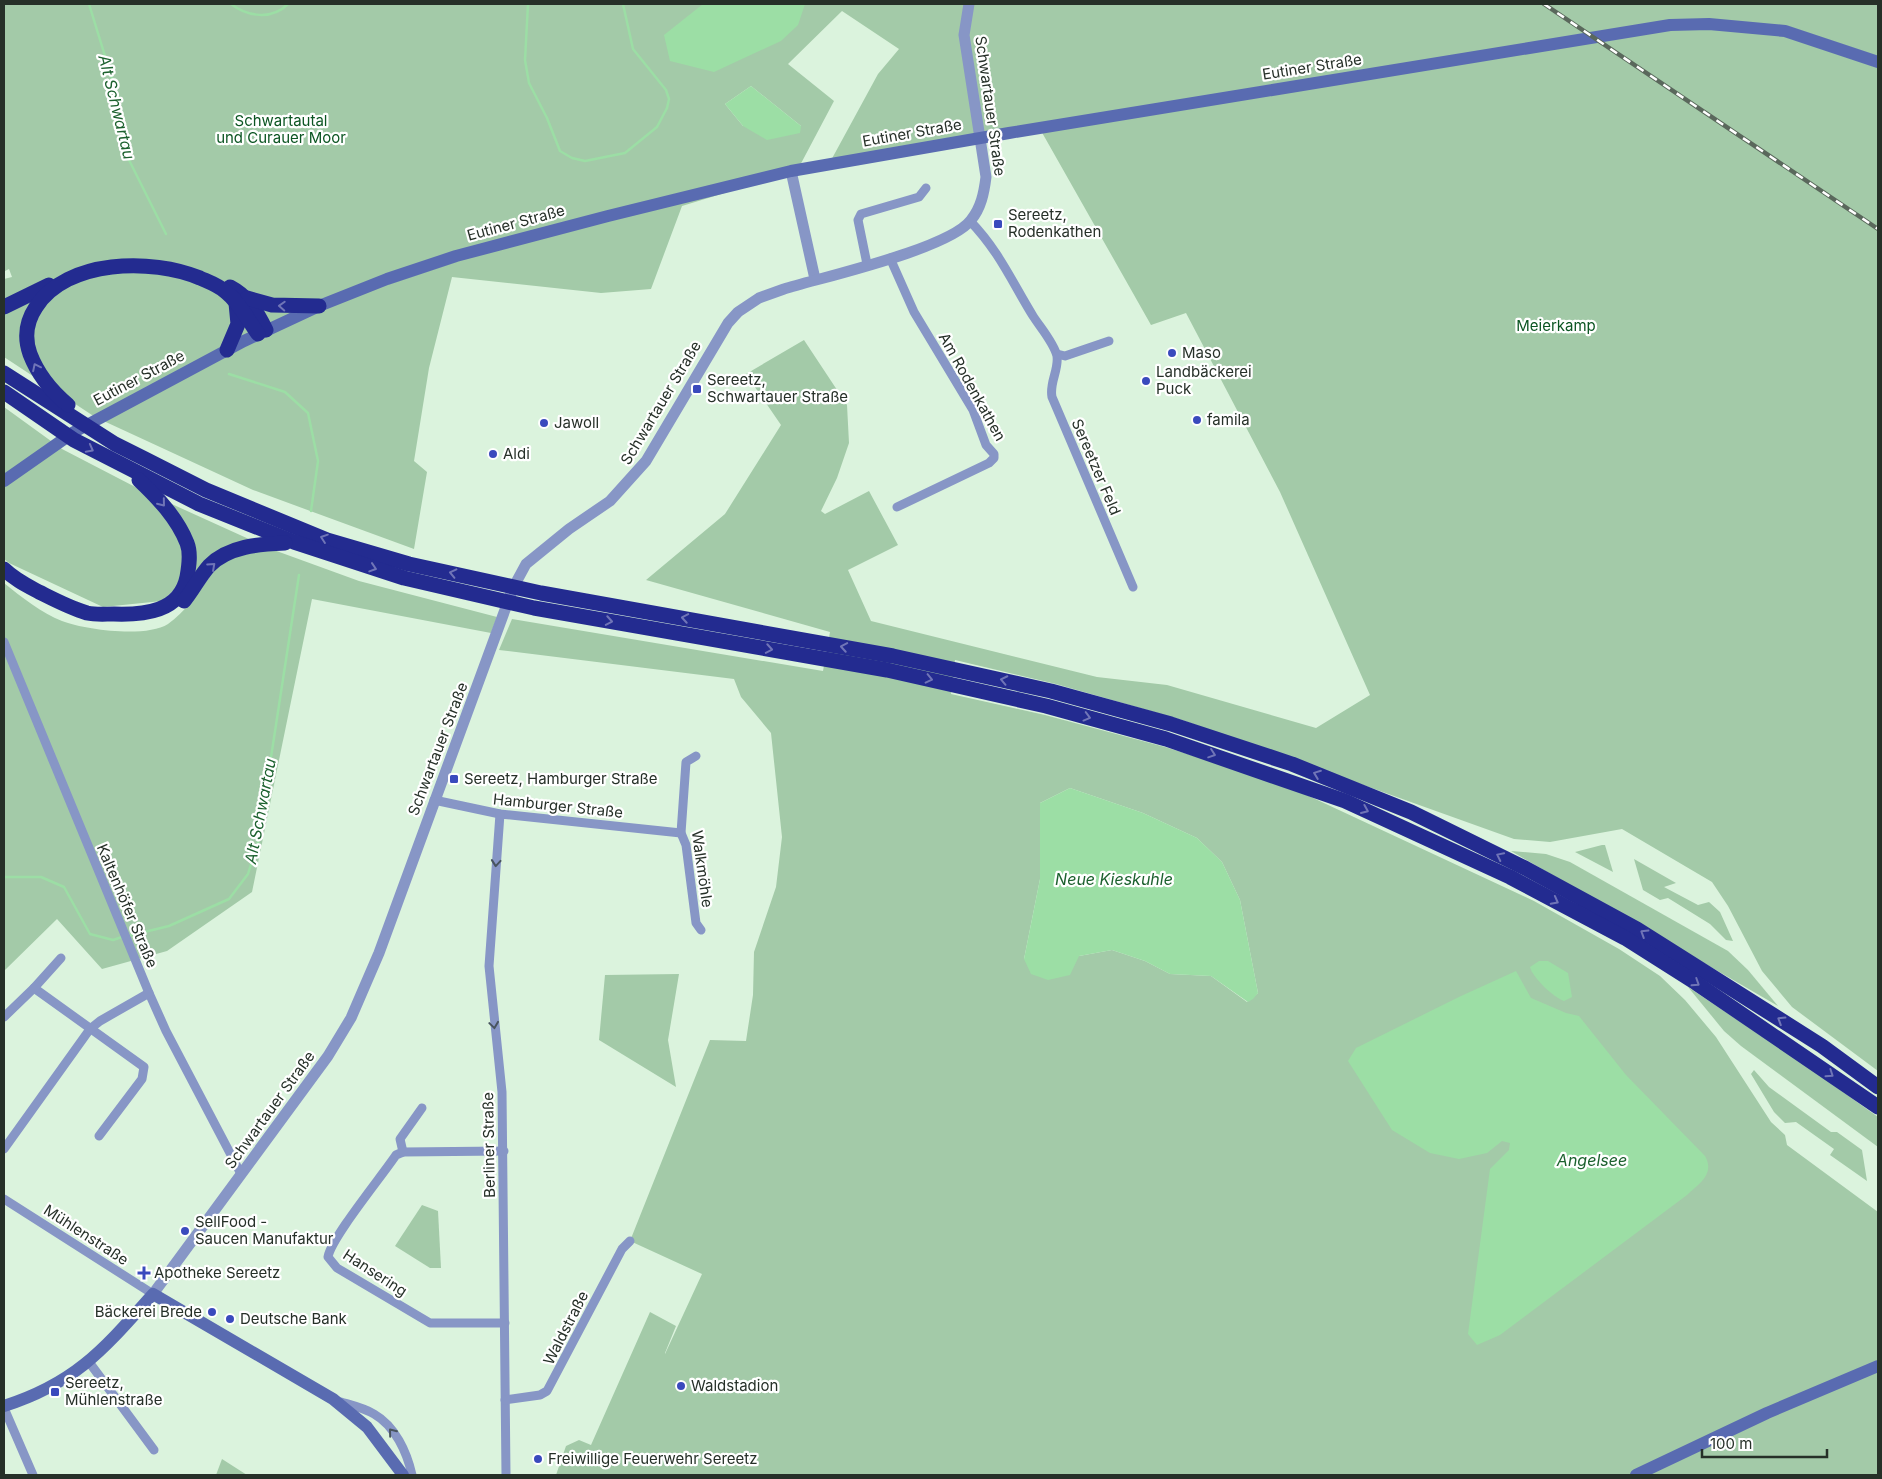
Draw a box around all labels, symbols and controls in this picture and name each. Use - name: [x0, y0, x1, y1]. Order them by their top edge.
- street label: Schwartauer Straße: [971, 35, 1010, 177]
- street label: Eutiner Straße: [1261, 49, 1363, 84]
- water label: Alt Schwartau: [94, 52, 140, 161]
- park label: Schwartautal und Curauer Moor: [216, 111, 346, 147]
- street label: Eutiner Straße: [861, 114, 963, 151]
- street label: Eutiner Straße: [465, 200, 567, 245]
- place label: Sereetz, Rodenkathen: [1008, 205, 1101, 241]
- marker: Sereetz, Rodenkathen: [992, 218, 1004, 230]
- one-way arrow: [278, 300, 286, 311]
- park label: Meierkamp: [1516, 316, 1596, 335]
- street label: Am Rodenkathen: [935, 329, 1010, 444]
- street label: Schwartauer Straße: [616, 337, 705, 468]
- place label: Maso: [1182, 343, 1221, 362]
- street label: Eutiner Straße: [90, 346, 188, 410]
- marker: Maso: [1166, 347, 1178, 359]
- place label: Landbäckerei Puck: [1156, 362, 1252, 398]
- one-way arrow: [32, 363, 42, 372]
- place label: Sereetz, Schwartauer Straße: [707, 370, 848, 406]
- marker: Landbäckerei Puck: [1140, 375, 1152, 387]
- marker: Sereetz, Schwartauer Straße: [691, 383, 703, 395]
- place label: famila: [1207, 410, 1250, 429]
- place label: Jawoll: [554, 413, 599, 432]
- marker: famila: [1191, 414, 1203, 426]
- street label: Sereetzer Feld: [1068, 416, 1125, 518]
- marker: Jawoll: [538, 417, 550, 429]
- one-way arrow: [84, 443, 93, 453]
- place label: Aldi: [503, 444, 530, 463]
- marker: Aldi: [487, 448, 499, 460]
- one-way arrow: [156, 497, 164, 506]
- one-way arrow: [320, 534, 329, 544]
- one-way arrow: [206, 563, 215, 572]
- one-way arrow: [369, 563, 377, 573]
- one-way arrow: [449, 569, 457, 579]
- one-way arrow: [680, 613, 689, 623]
- one-way arrow: [605, 615, 613, 625]
- one-way arrow: [765, 643, 773, 653]
- one-way arrow: [840, 643, 849, 653]
- one-way arrow: [924, 674, 933, 684]
- one-way arrow: [999, 675, 1008, 686]
- street label: Schwartauer Straße: [403, 680, 472, 818]
- one-way arrow: [1082, 711, 1091, 722]
- one-way arrow: [1208, 749, 1216, 759]
- water label: Alt Schwartau: [240, 757, 280, 866]
- place label: Sereetz, Hamburger Straße: [464, 769, 658, 788]
- one-way arrow: [1313, 770, 1322, 780]
- marker: Sereetz, Hamburger Straße: [448, 773, 460, 785]
- street label: Hamburger Straße: [492, 789, 624, 822]
- one-way arrow: [1360, 804, 1369, 814]
- street label: Walkmöhle: [688, 829, 717, 909]
- street label: Kaltenhöfer Straße: [93, 841, 162, 971]
- one-way arrow: [1497, 852, 1506, 862]
- one-way arrow: [491, 859, 502, 867]
- water label: Neue Kieskuhle: [1055, 869, 1173, 889]
- one-way arrow: [1550, 895, 1559, 905]
- one-way arrow: [1640, 929, 1649, 939]
- one-way arrow: [1690, 976, 1699, 986]
- one-way arrow: [1777, 1017, 1786, 1026]
- one-way arrow: [488, 1021, 499, 1029]
- street label: Schwartauer Straße: [220, 1047, 319, 1172]
- one-way arrow: [1824, 1068, 1834, 1077]
- street label: Berliner Straße: [478, 1092, 499, 1198]
- water label: Angelsee: [1556, 1150, 1627, 1170]
- street label: Mühlenstraße: [40, 1200, 132, 1269]
- place label: SellFood - Saucen Manufaktur: [195, 1212, 334, 1248]
- marker: SellFood - Saucen Manufaktur: [179, 1225, 191, 1237]
- street label: Hansering: [340, 1245, 411, 1300]
- place label: Apotheke Sereetz: [154, 1263, 280, 1282]
- marker: Apotheke Sereetz: [138, 1267, 150, 1279]
- street label: Waldstraße: [539, 1288, 592, 1368]
- place label: Bäckerei Brede: [95, 1302, 202, 1321]
- marker: Bäckerei Brede: [206, 1306, 218, 1318]
- place label: Deutsche Bank: [240, 1309, 348, 1328]
- marker: Deutsche Bank: [224, 1313, 236, 1325]
- place label: Sereetz, Mühlenstraße: [65, 1373, 162, 1409]
- place label: Waldstadion: [691, 1376, 778, 1395]
- marker: Waldstadion: [675, 1380, 687, 1392]
- marker: Sereetz, Mühlenstraße: [49, 1386, 61, 1398]
- scale bar: [1702, 1426, 1827, 1458]
- one-way arrow: [389, 1428, 398, 1437]
- text: 100 m: [1710, 1434, 1752, 1453]
- place label: Freiwillige Feuerwehr Sereetz: [548, 1449, 758, 1468]
- marker: Freiwillige Feuerwehr Sereetz: [532, 1453, 544, 1465]

